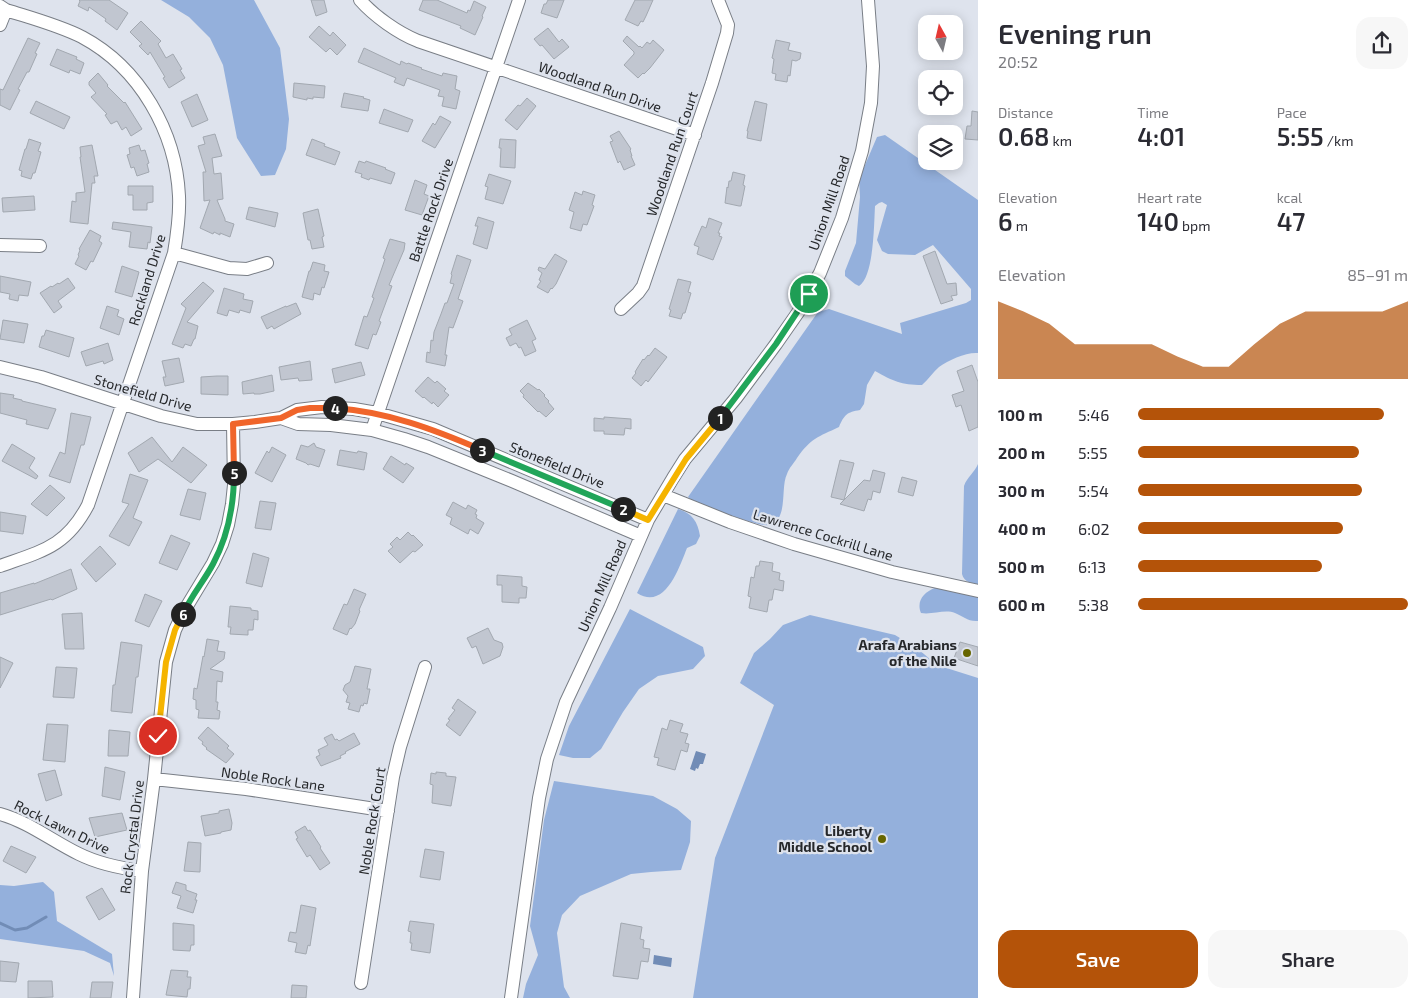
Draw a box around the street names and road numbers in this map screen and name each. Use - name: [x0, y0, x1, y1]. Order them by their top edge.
- street label: Woodland Run Drive: [536, 57, 664, 116]
- street label: Woodland Run Court: [642, 89, 701, 218]
- street label: Union Mill Road: [804, 153, 853, 253]
- street label: Battle Rock Drive: [405, 156, 456, 264]
- street label: Rockland Drive: [125, 232, 169, 328]
- street label: Stonefield Drive: [92, 370, 194, 415]
- street label: Stonefield Drive: [507, 438, 607, 491]
- street label: Lawrence Cockrill Lane: [751, 505, 895, 564]
- street label: Union Mill Road: [574, 537, 629, 635]
- street label: Noble Rock Lane: [220, 763, 326, 794]
- street label: Noble Rock Court: [355, 766, 388, 876]
- street label: Rock Crystal Drive: [116, 779, 147, 895]
- street label: Rock Lawn Drive: [12, 796, 113, 857]

